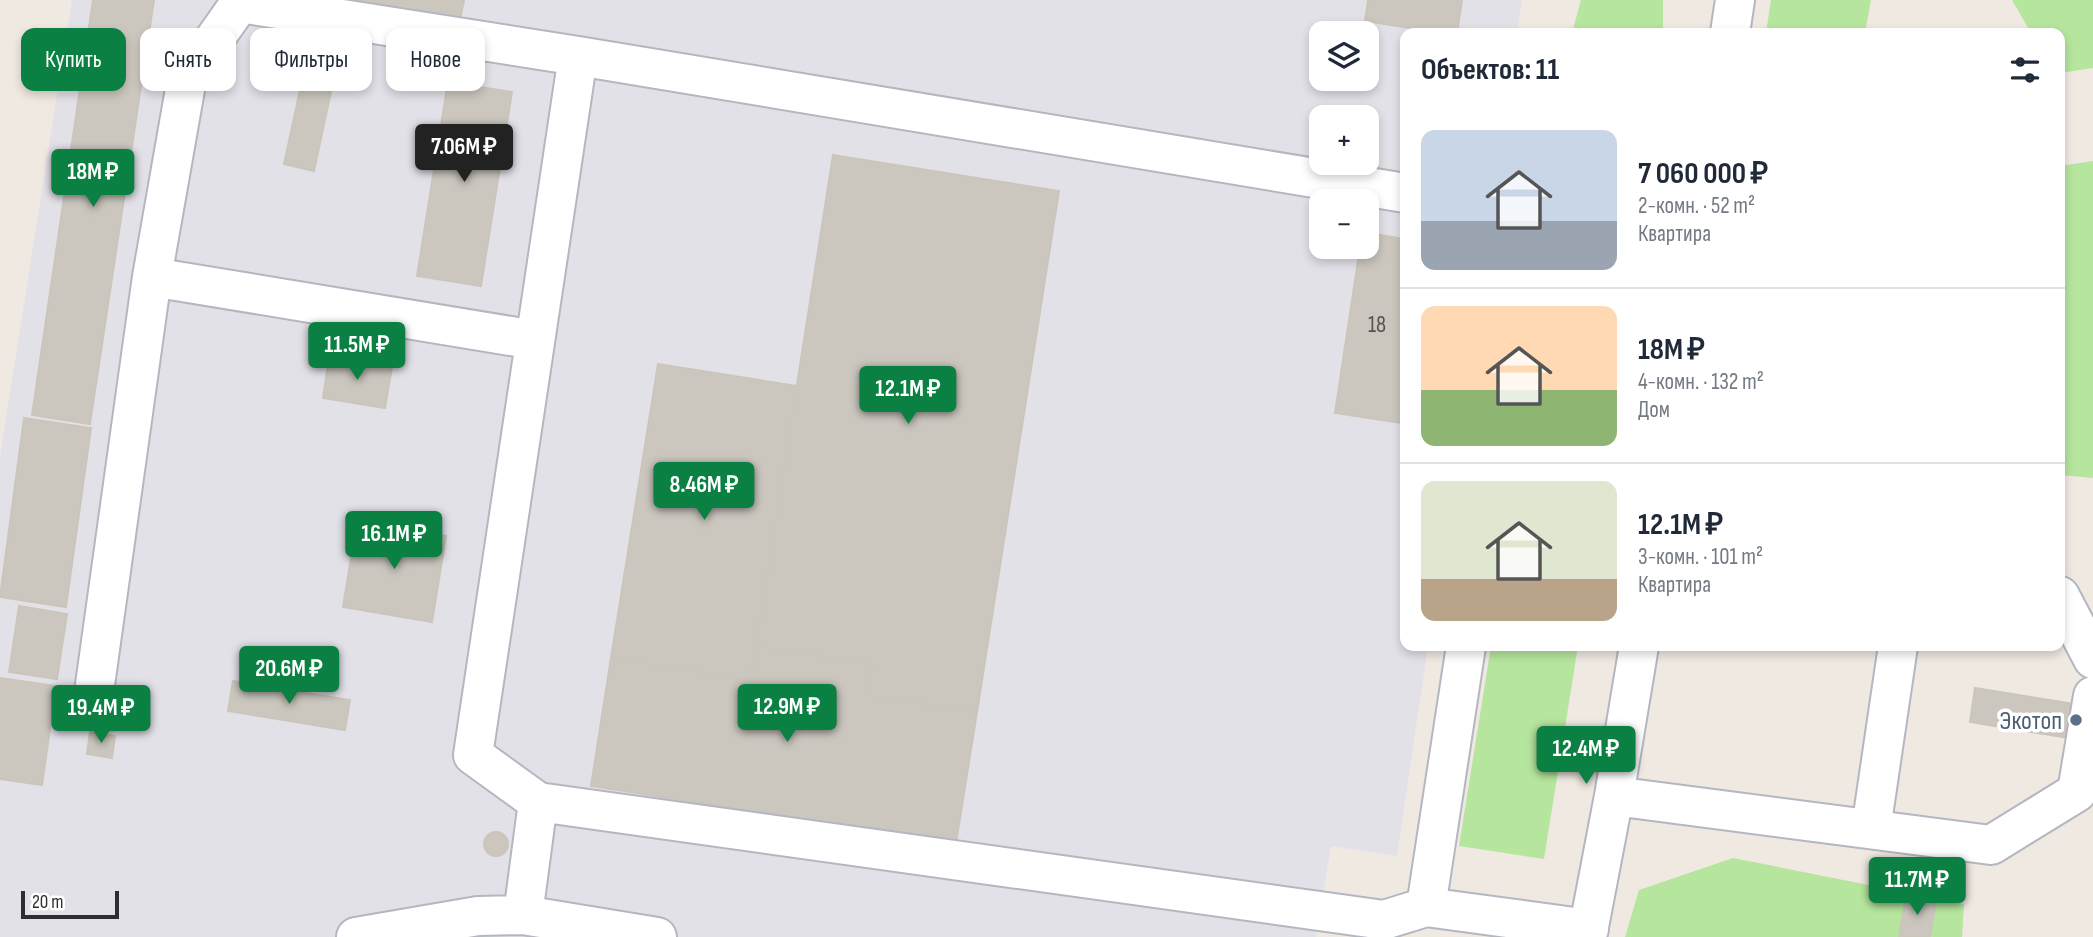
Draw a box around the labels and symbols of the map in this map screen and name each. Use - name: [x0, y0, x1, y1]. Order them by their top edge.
- pin: 7.06M ₽: [399, 124, 529, 184]
- pin: 18M ₽: [44, 150, 142, 209]
- house number: 18: [1368, 311, 1386, 339]
- pin: 11.5M ₽: [292, 322, 422, 382]
- pin: 12.1M ₽: [843, 366, 973, 426]
- pin: 8.46M ₽: [639, 462, 769, 522]
- pin: 16.1M ₽: [329, 512, 459, 571]
- pin: 20.6M ₽: [224, 646, 354, 706]
- pin: 12.9M ₽: [722, 684, 852, 744]
- pin: 19.4M ₽: [36, 686, 166, 745]
- place label: Экотоп: [1999, 706, 2062, 737]
- marker: Экотоп: [2068, 712, 2084, 728]
- pin: 12.4M ₽: [1521, 726, 1651, 786]
- pin: 11.7M ₽: [1852, 858, 1982, 917]
- scale bar: [21, 888, 119, 920]

